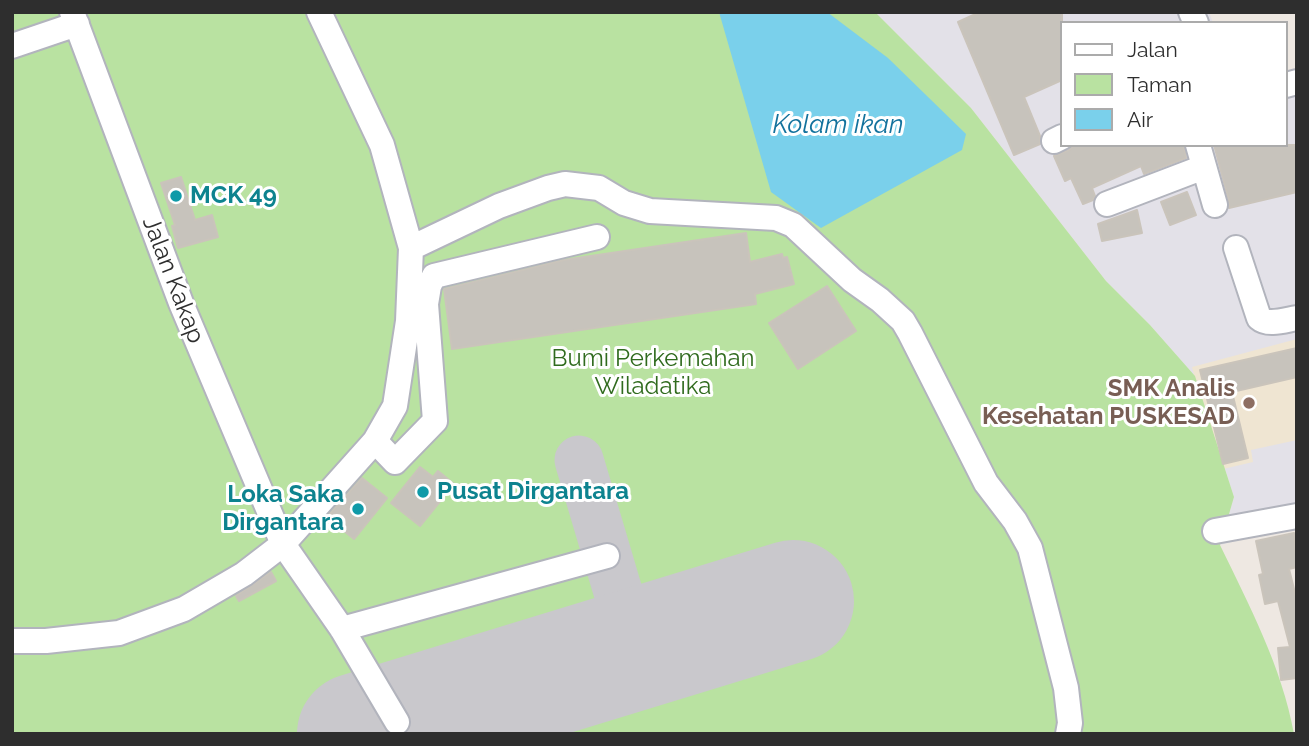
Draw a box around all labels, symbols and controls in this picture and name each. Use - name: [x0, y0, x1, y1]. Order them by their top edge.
- legend: [1060, 21, 1288, 147]
- text: Jalan: [1127, 37, 1178, 62]
- text: Taman: [1127, 72, 1192, 97]
- text: Air: [1127, 107, 1153, 132]
- water label: Kolam ikan: [772, 109, 904, 141]
- place label: MCK 49: [190, 182, 277, 210]
- marker: MCK 49: [168, 188, 184, 204]
- street label: Jalan Kakap: [136, 213, 210, 347]
- park label: Bumi Perkemahan Wiladatika: [551, 345, 755, 401]
- place label: SMK Analis Kesehatan PUSKESAD: [982, 375, 1235, 431]
- marker: SMK Analis Kesehatan PUSKESAD: [1241, 395, 1257, 411]
- place label: Pusat Dirgantara: [437, 478, 629, 506]
- place label: Loka Saka Dirgantara: [222, 481, 344, 537]
- marker: Pusat Dirgantara: [415, 484, 431, 500]
- marker: Loka Saka Dirgantara: [350, 501, 366, 517]

